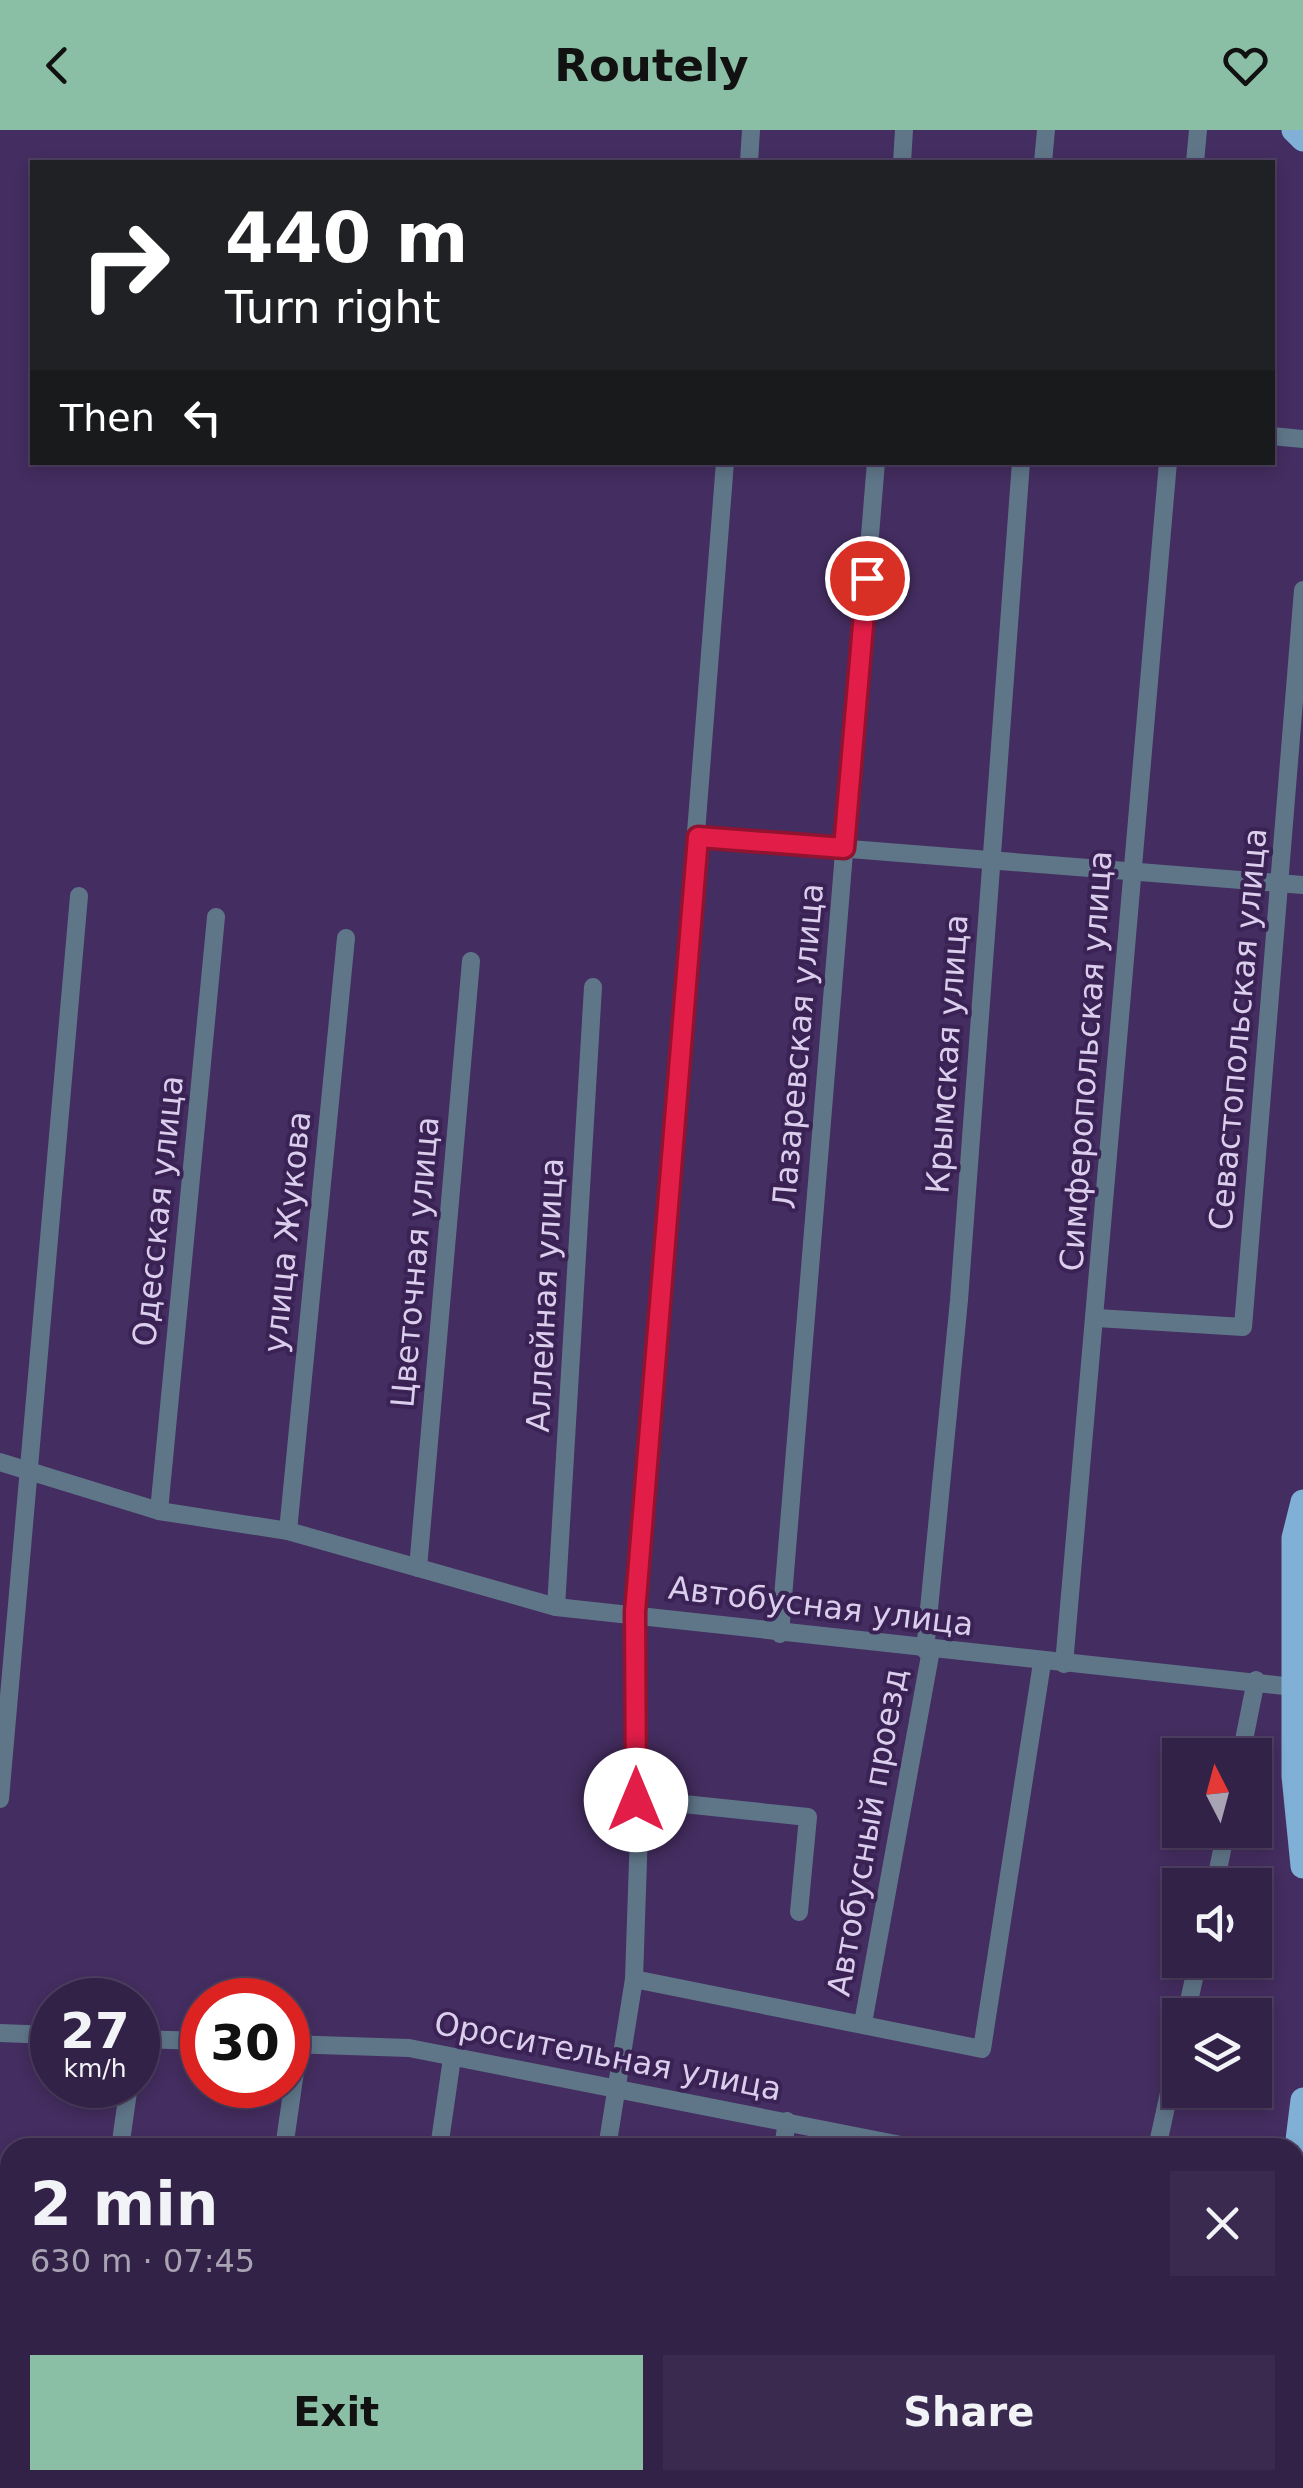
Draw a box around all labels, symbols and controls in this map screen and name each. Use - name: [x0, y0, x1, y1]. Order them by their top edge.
- icon: back: [30, 38, 85, 93]
- icon: heart: [1218, 38, 1273, 93]
- text: Routely: [554, 39, 749, 92]
- text: 440 m: [225, 197, 468, 279]
- icon: right: [60, 200, 190, 330]
- text: Turn right: [225, 281, 440, 334]
- icon: left: [175, 390, 230, 445]
- text: Then: [60, 396, 155, 440]
- pin: [825, 536, 910, 621]
- icon: arrive: [840, 551, 895, 606]
- street label: Севастопольская улица: [1201, 826, 1275, 1232]
- street label: Симферопольская улица: [1052, 849, 1120, 1273]
- street label: Лазаревская улица: [765, 882, 831, 1210]
- street label: Крымская улица: [918, 913, 976, 1195]
- street label: Одесская улица: [125, 1074, 191, 1348]
- street label: улица Жукова: [255, 1109, 319, 1355]
- street label: Цветочная улица: [383, 1115, 447, 1409]
- street label: Аллейная улица: [519, 1157, 571, 1433]
- street label: Автобусная улица: [666, 1568, 976, 1644]
- street label: Автобусный проезд: [819, 1665, 915, 1999]
- north arrow: [1162, 1738, 1272, 1848]
- map controls: [1162, 1738, 1272, 2108]
- position arrow: [584, 1748, 688, 1852]
- button: sound: [1162, 1868, 1272, 1978]
- speed limit sign: 30: [180, 1978, 310, 2108]
- button: layers: [1162, 1998, 1272, 2108]
- text: 27: [60, 2002, 130, 2060]
- street label: Оросительная улица: [431, 2004, 785, 2108]
- text: km/h: [63, 2054, 127, 2083]
- text: 2 min: [30, 2169, 218, 2239]
- button: close: [1170, 2171, 1275, 2276]
- text: 630 m · 07:45: [30, 2242, 255, 2280]
- button: Exit: [30, 2355, 643, 2470]
- button: Share: [663, 2355, 1275, 2470]

